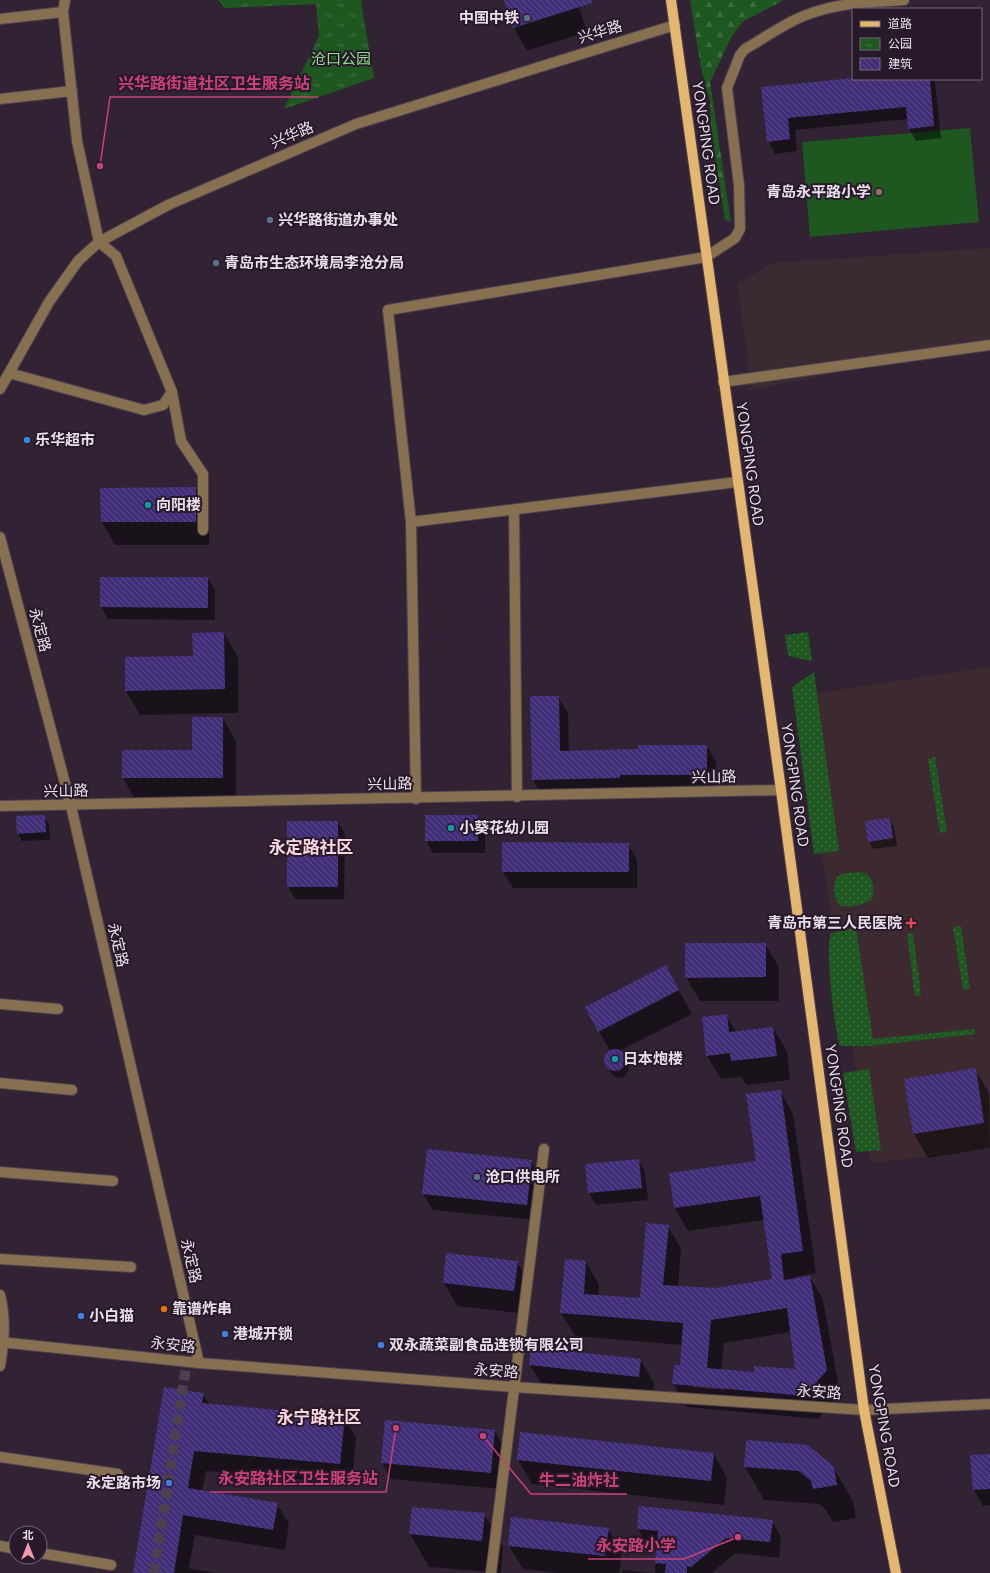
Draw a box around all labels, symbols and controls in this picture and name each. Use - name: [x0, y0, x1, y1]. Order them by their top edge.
- legend: [852, 8, 982, 80]
- place label: 中国中铁: [459, 9, 519, 27]
- marker: 中国中铁: [522, 13, 532, 23]
- street label: 兴华路: [576, 17, 624, 47]
- text: 道路: [888, 17, 912, 31]
- text: 公园: [888, 37, 912, 51]
- park label: 沧口公园: [311, 50, 371, 68]
- text: 建筑: [888, 57, 912, 71]
- callout: 兴华路街道社区卫生服务站: [110, 69, 318, 97]
- text: 兴华路街道社区卫生服务站: [118, 74, 310, 93]
- street label: YONGPING ROAD: [688, 80, 724, 206]
- street label: 兴华路: [268, 118, 316, 152]
- place label: 青岛永平路小学: [766, 183, 871, 201]
- marker: 青岛永平路小学: [874, 187, 884, 197]
- place label: 兴华路街道办事处: [278, 211, 398, 229]
- marker: 兴华路街道办事处: [265, 215, 275, 225]
- place label: 青岛市生态环境局李沧分局: [224, 254, 404, 272]
- marker: 青岛市生态环境局李沧分局: [211, 258, 221, 268]
- street label: YONGPING ROAD: [732, 401, 768, 527]
- place label: 乐华超市: [35, 431, 95, 449]
- marker: 乐华超市: [22, 435, 32, 445]
- place label: 向阳楼: [156, 496, 201, 514]
- marker: 向阳楼: [143, 500, 153, 510]
- street label: 永定路: [25, 606, 55, 654]
- street label: YONGPING ROAD: [777, 722, 813, 848]
- street label: 兴山路: [691, 768, 737, 786]
- street label: 兴山路: [367, 775, 413, 793]
- street label: 兴山路: [43, 782, 89, 800]
- place label: 小葵花幼儿园: [459, 819, 549, 837]
- marker: 小葵花幼儿园: [446, 823, 456, 833]
- district label: 永定路社区: [269, 837, 354, 857]
- place label: 青岛市第三人民医院: [767, 914, 902, 932]
- marker: 青岛市第三人民医院: [905, 917, 917, 929]
- street label: 永定路: [104, 921, 132, 969]
- street label: YONGPING ROAD: [821, 1043, 857, 1169]
- place label: 日本炮楼: [623, 1050, 683, 1068]
- marker: 日本炮楼: [610, 1054, 620, 1064]
- place label: 沧口供电所: [485, 1168, 560, 1186]
- marker: 沧口供电所: [472, 1172, 482, 1182]
- street label: 永定路: [177, 1237, 205, 1285]
- place label: 靠谱炸串: [172, 1300, 232, 1318]
- marker: 靠谱炸串: [159, 1304, 169, 1314]
- place label: 小白猫: [89, 1307, 134, 1325]
- marker: 小白猫: [76, 1311, 86, 1321]
- place label: 港城开锁: [233, 1325, 293, 1343]
- marker: 港城开锁: [220, 1329, 230, 1339]
- street label: 永安路: [150, 1334, 196, 1356]
- place label: 双永蔬菜副食品连锁有限公司: [389, 1336, 584, 1354]
- marker: 双永蔬菜副食品连锁有限公司: [376, 1340, 386, 1350]
- street label: 永安路: [473, 1360, 519, 1382]
- street label: YONGPING ROAD: [864, 1363, 904, 1489]
- street label: 永安路: [796, 1381, 842, 1403]
- district label: 永宁路社区: [277, 1407, 362, 1427]
- callout: 永安路社区卫生服务站: [210, 1464, 386, 1492]
- callout: 牛二油炸社: [531, 1466, 627, 1494]
- text: 永安路社区卫生服务站: [218, 1469, 378, 1488]
- text: 牛二油炸社: [539, 1471, 619, 1490]
- place label: 永定路市场: [86, 1474, 161, 1492]
- marker: 永定路市场: [164, 1478, 174, 1488]
- north arrow: [8, 1525, 48, 1565]
- text: 北: [23, 1529, 34, 1542]
- callout: 永安路小学: [588, 1531, 684, 1559]
- text: 永安路小学: [596, 1536, 676, 1555]

